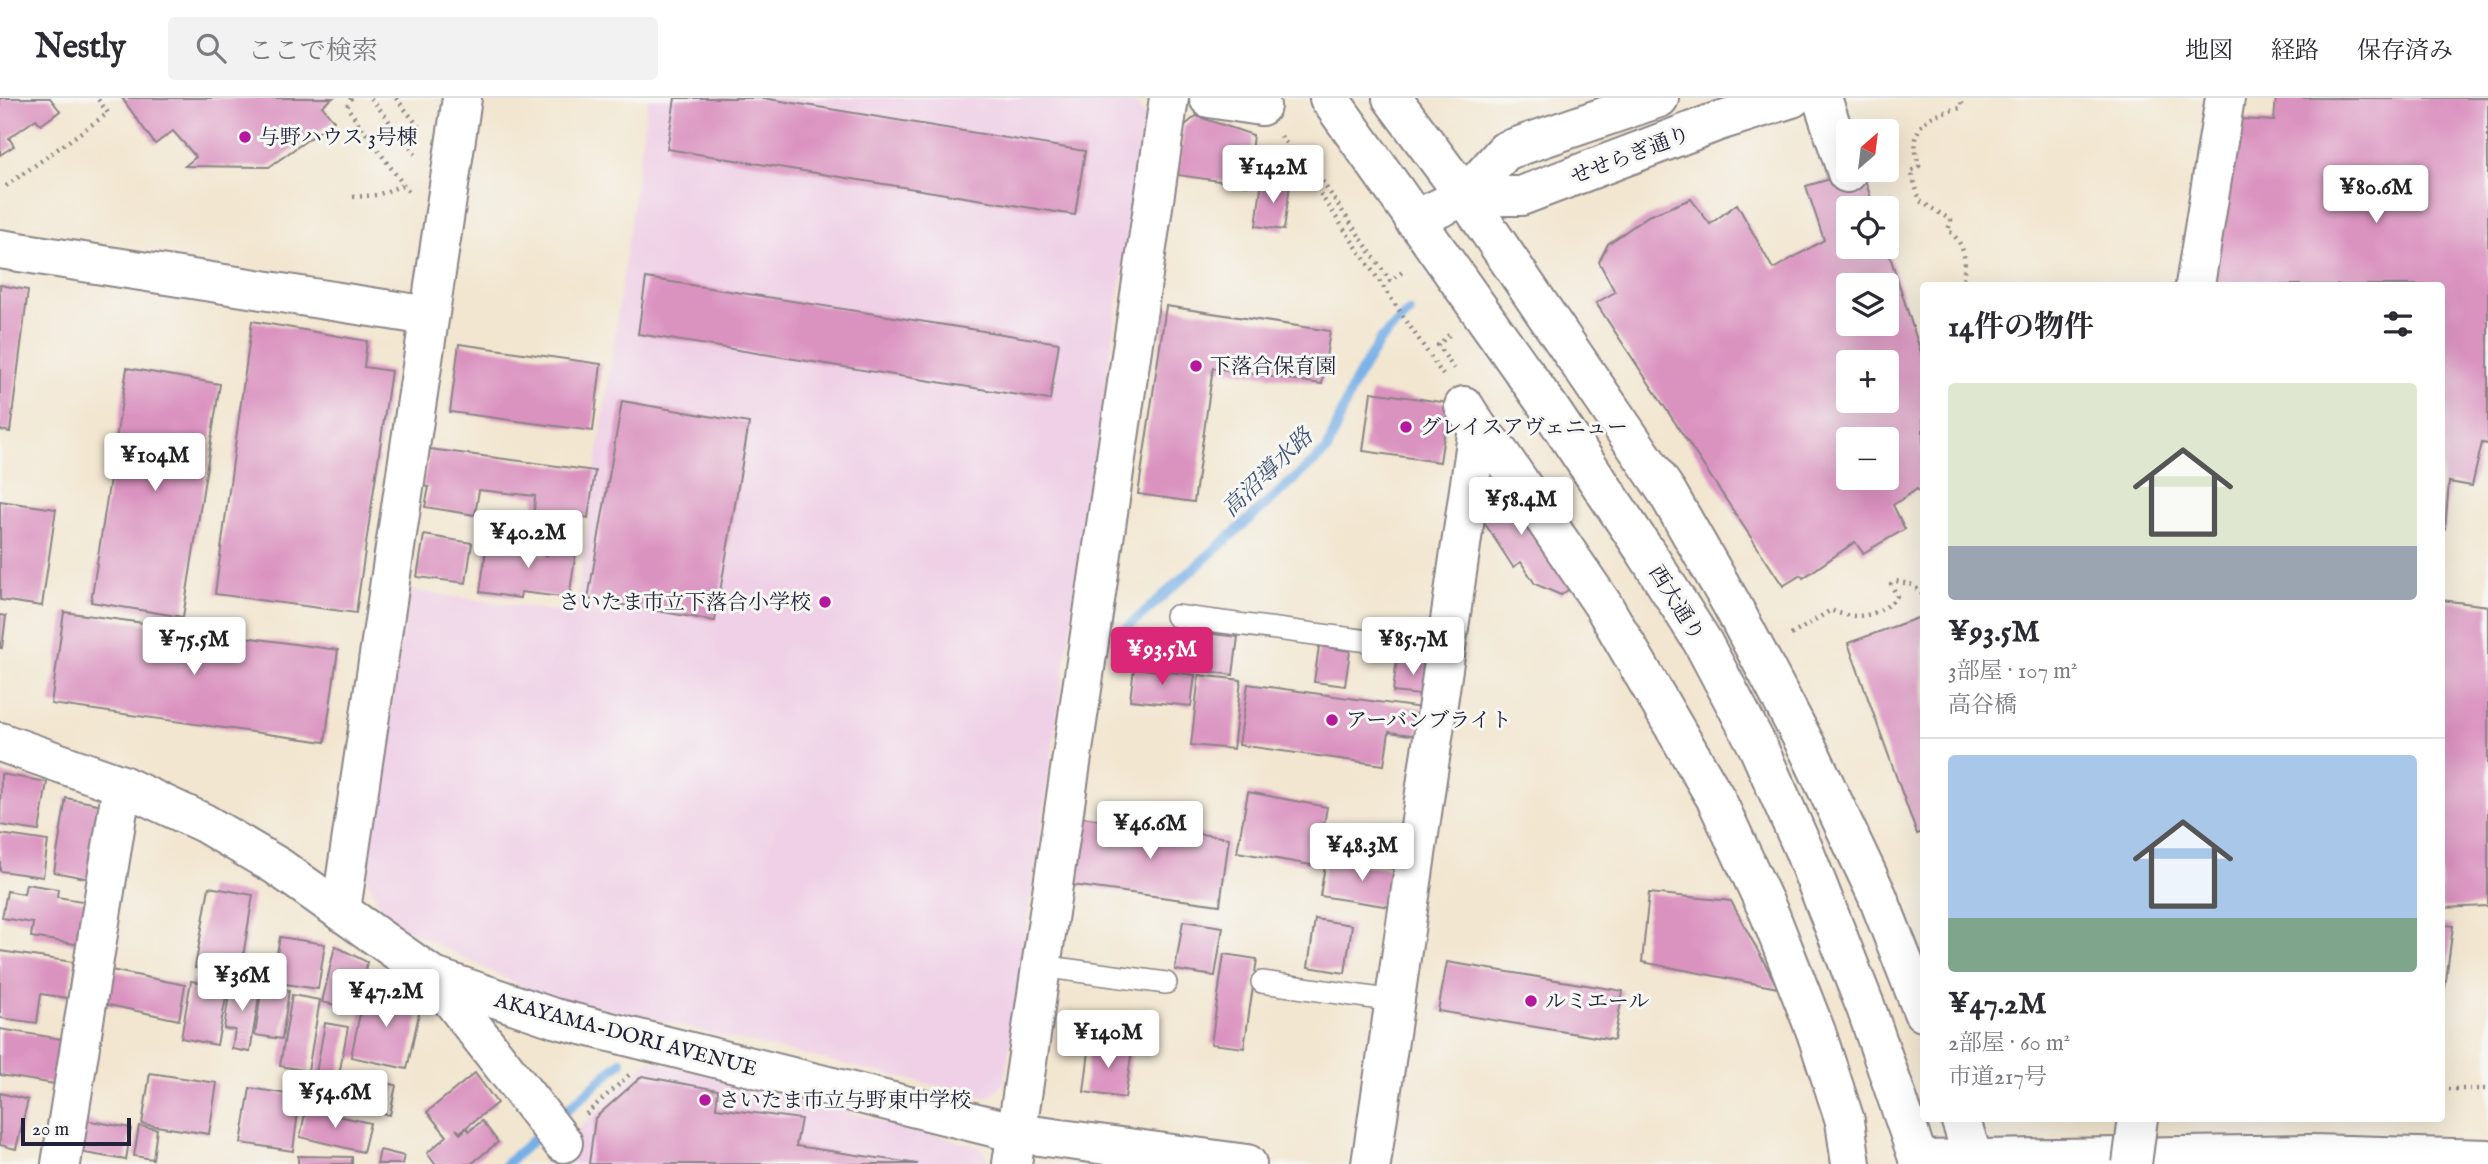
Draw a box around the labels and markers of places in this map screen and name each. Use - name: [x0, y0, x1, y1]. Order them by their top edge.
- place label: 与野ハウス 3号棟: [259, 125, 418, 152]
- marker: 与野ハウス 3号棟: [237, 129, 253, 145]
- pin: ¥142M: [1224, 146, 1322, 205]
- pin: ¥80.6M: [2319, 166, 2433, 225]
- place label: 下落合保育園: [1210, 354, 1336, 381]
- marker: 下落合保育園: [1188, 358, 1204, 374]
- place label: グレイスアヴェニュー: [1420, 415, 1628, 442]
- marker: グレイスアヴェニュー: [1398, 419, 1414, 435]
- pin: ¥104M: [106, 434, 204, 493]
- pin: ¥58.4M: [1464, 478, 1578, 537]
- pin: ¥40.2M: [471, 510, 585, 570]
- place label: さいたま市立下落合小学校: [559, 590, 811, 617]
- marker: さいたま市立下落合小学校: [817, 594, 833, 610]
- pin: ¥75.5M: [137, 618, 251, 677]
- pin: ¥85.7M: [1356, 618, 1470, 677]
- pin: ¥93.5M: [1105, 628, 1219, 687]
- place label: アーバンブライト: [1346, 708, 1512, 735]
- marker: アーバンブライト: [1324, 712, 1340, 728]
- pin: ¥46.6M: [1093, 802, 1207, 861]
- pin: ¥48.3M: [1305, 824, 1419, 883]
- pin: ¥36M: [201, 954, 283, 1013]
- pin: ¥47.2M: [329, 970, 443, 1029]
- place label: ルミエール: [1545, 989, 1650, 1016]
- marker: ルミエール: [1523, 993, 1539, 1009]
- pin: ¥140M: [1059, 1010, 1157, 1070]
- pin: ¥54.6M: [278, 1070, 392, 1130]
- place label: さいたま市立与野東中学校: [719, 1088, 971, 1115]
- marker: さいたま市立与野東中学校: [697, 1092, 713, 1108]

